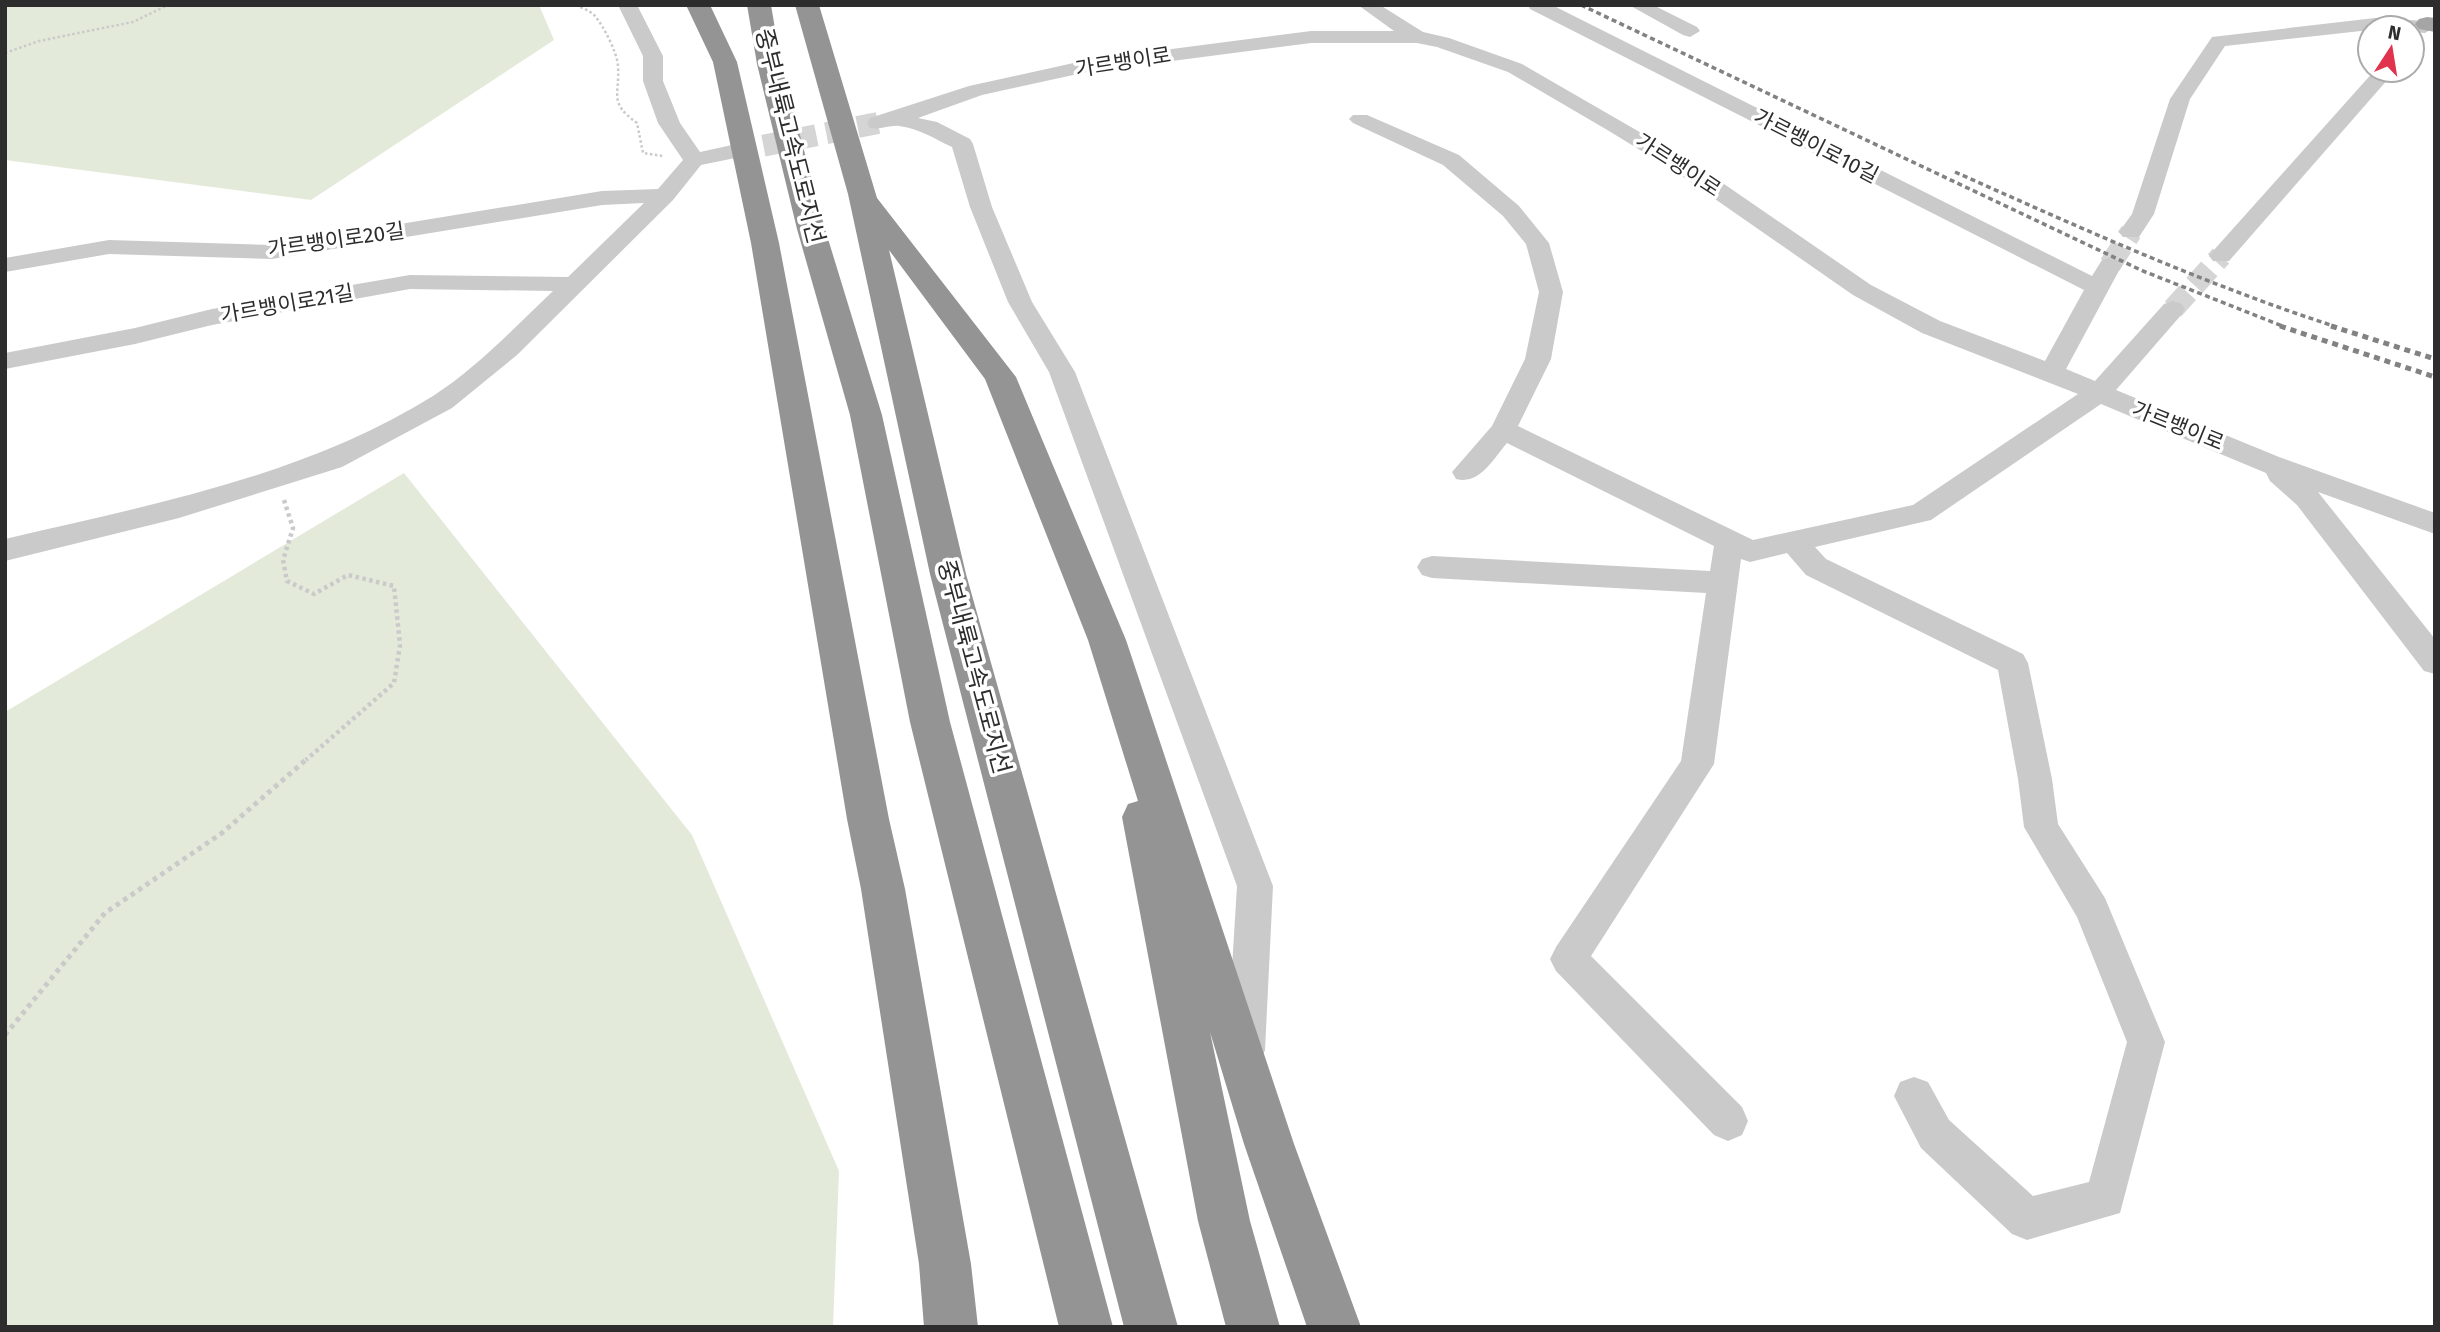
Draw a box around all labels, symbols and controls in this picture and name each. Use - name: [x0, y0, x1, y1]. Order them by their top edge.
- north arrow: [2356, 14, 2426, 84]
- text: N: [2386, 20, 2403, 45]
- street label: 중부내륙고속도로지선: [750, 25, 830, 247]
- street label: 가르뱅이로: [1073, 42, 1173, 82]
- street label: 가르뱅이로10길: [1749, 103, 1883, 189]
- street label: 가르뱅이로: [1630, 128, 1726, 202]
- street label: 가르뱅이로20길: [266, 218, 406, 262]
- street label: 가르뱅이로21길: [218, 279, 356, 329]
- street label: 가르뱅이로: [2128, 396, 2228, 456]
- street label: 중부내륙고속도로지선: [932, 557, 1016, 777]

